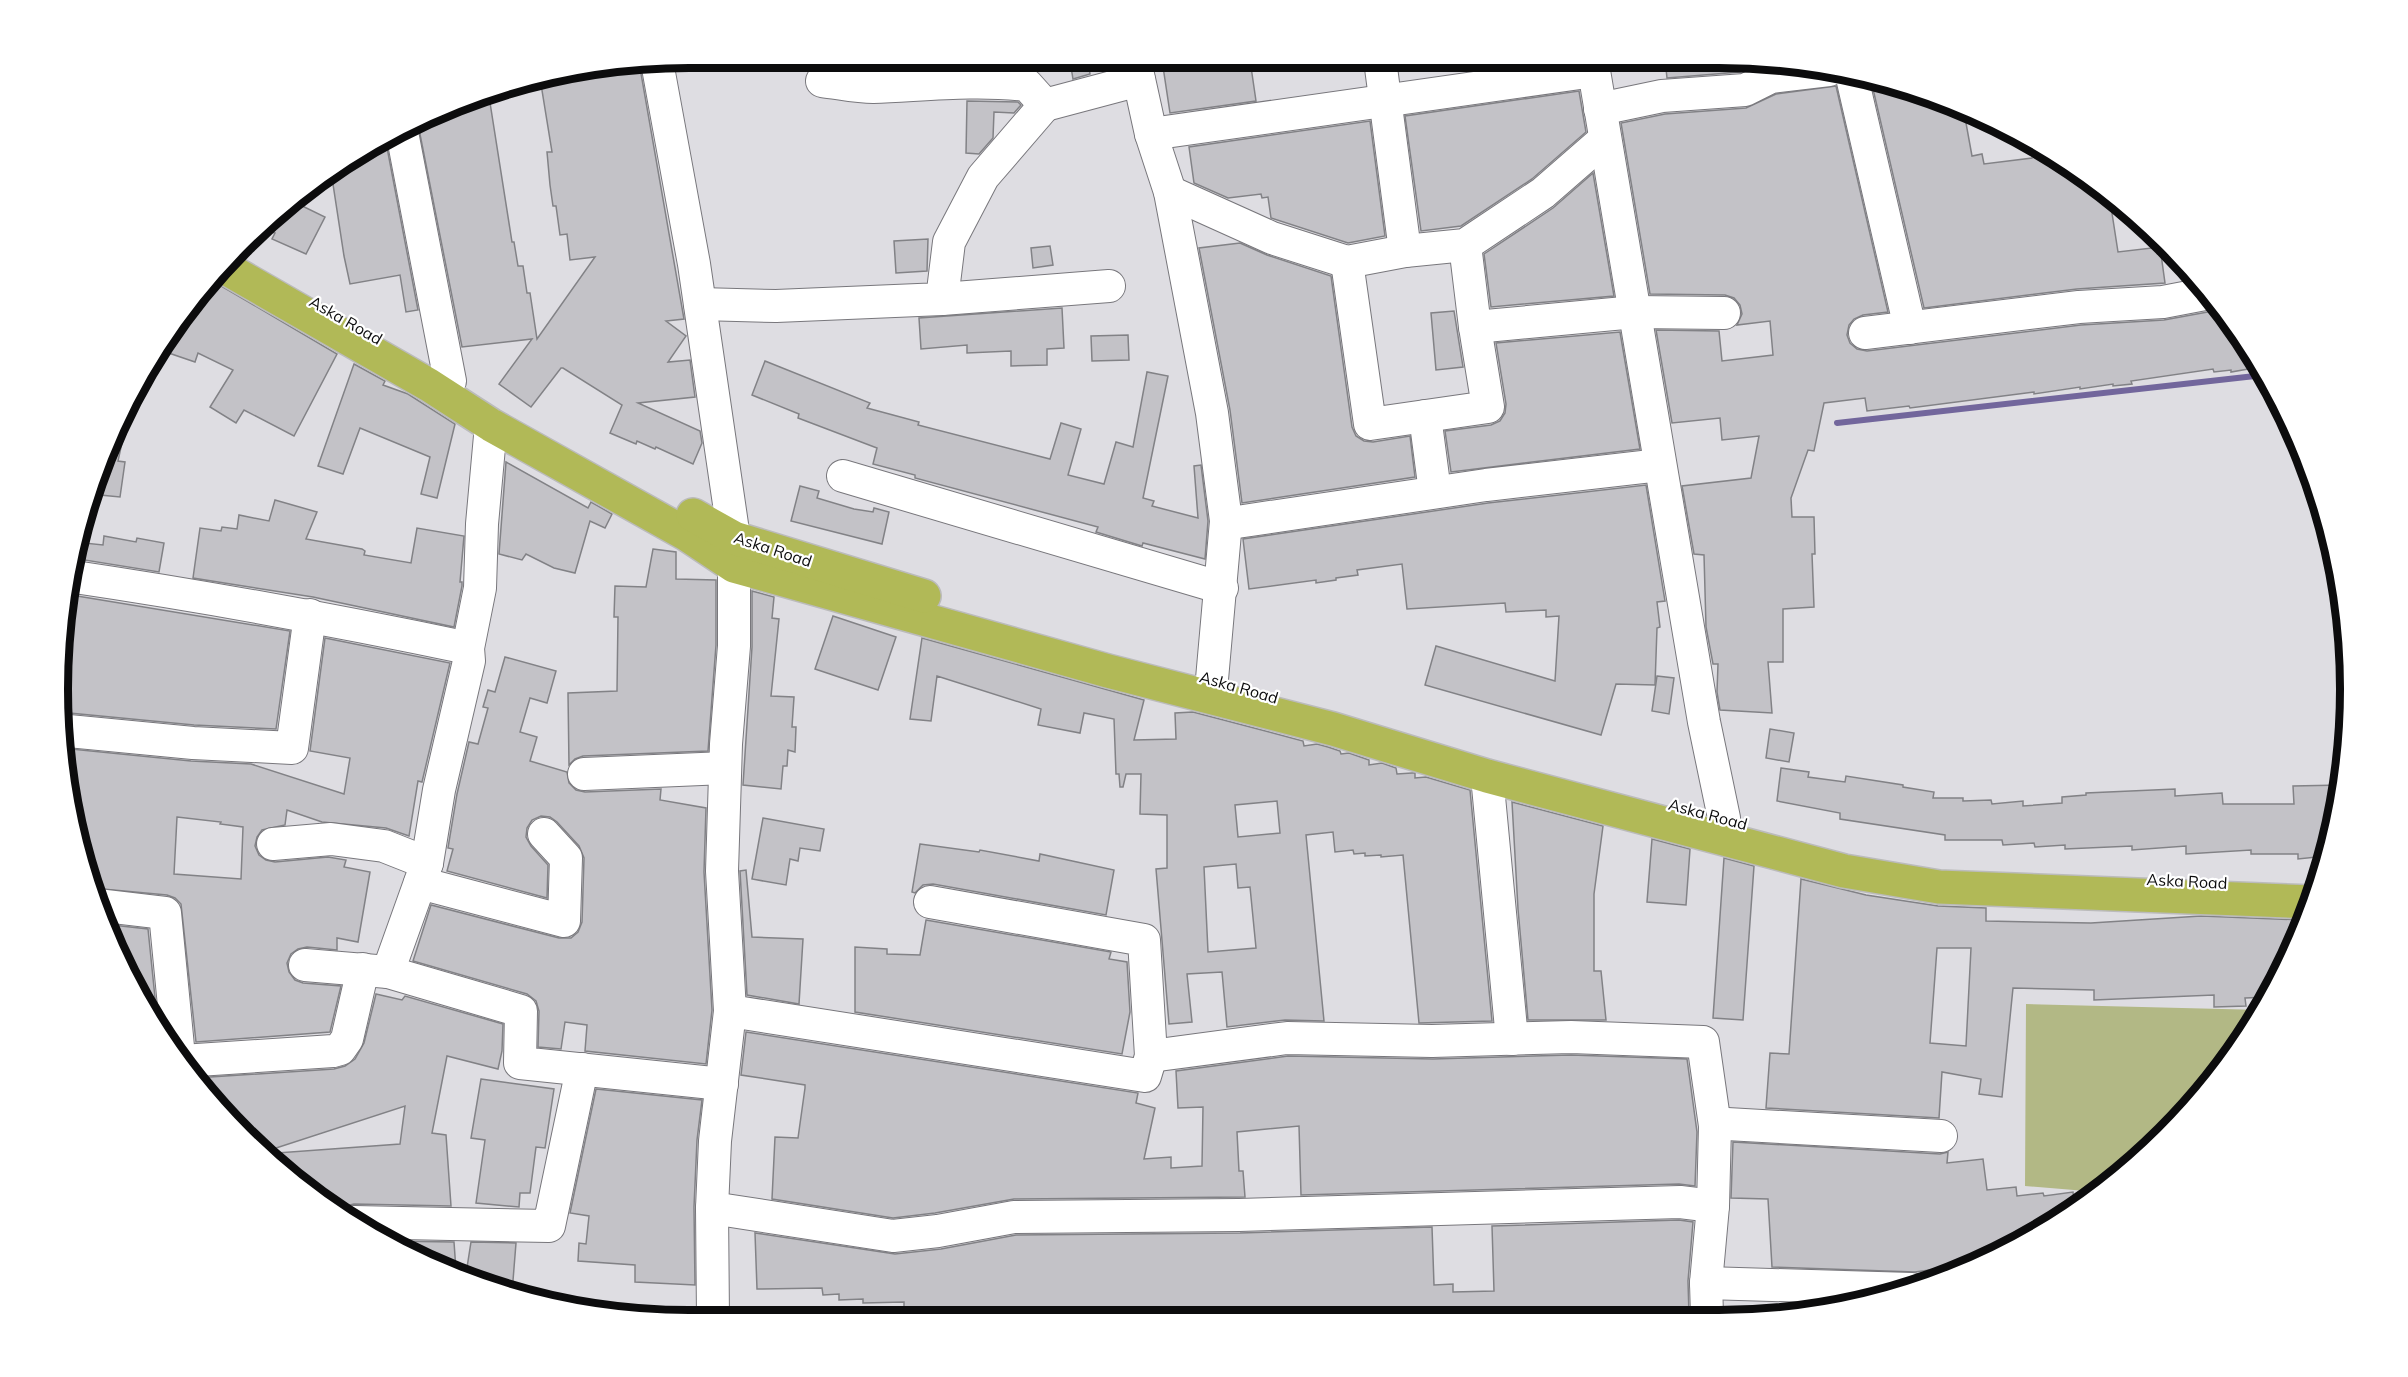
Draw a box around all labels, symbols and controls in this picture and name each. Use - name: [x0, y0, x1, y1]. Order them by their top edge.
- street label: Aska Road: [306, 291, 386, 349]
- street label: Aska Road: [732, 527, 814, 571]
- street label: Aska Road: [1197, 666, 1281, 708]
- street label: Aska Road: [1666, 794, 1750, 834]
- street label: Aska Road: [2146, 869, 2228, 893]

